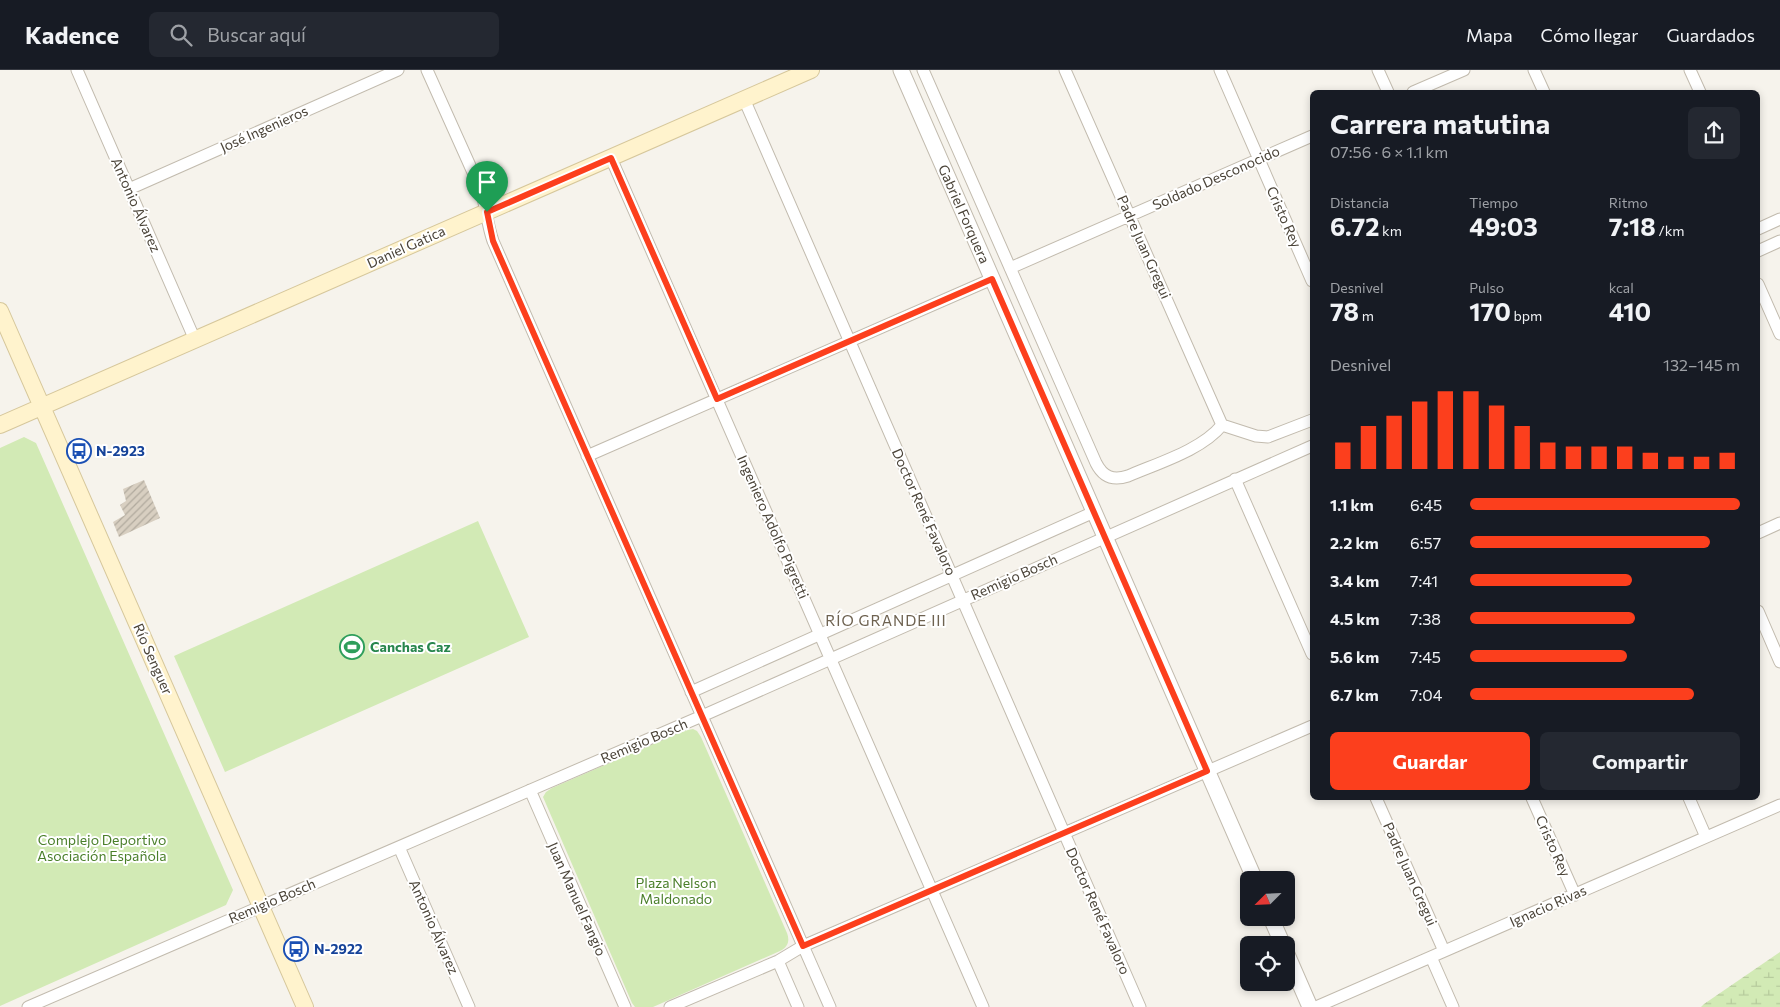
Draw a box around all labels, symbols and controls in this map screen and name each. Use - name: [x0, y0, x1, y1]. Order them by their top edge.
- search box: [149, 12, 499, 57]
- text: Kadence: [25, 20, 119, 49]
- icon: search: [167, 21, 195, 49]
- text: Buscar aquí: [207, 23, 306, 46]
- text: Mapa: [1466, 24, 1513, 46]
- text: Cómo llegar: [1541, 24, 1638, 46]
- text: Guardados: [1666, 24, 1755, 46]
- street label: José Ingenieros: [217, 102, 310, 156]
- text: Carrera matutina: [1330, 106, 1550, 140]
- button: share: [1688, 107, 1740, 159]
- street label: Soldado Desconocido: [1150, 142, 1282, 213]
- text: 07:56 · 6 × 1.1 km: [1330, 142, 1448, 161]
- street label: Antonio Álvarez: [108, 155, 165, 255]
- pin: [466, 161, 508, 212]
- street label: Gabriel Forquera: [935, 162, 994, 266]
- icon: arrive: [473, 168, 501, 196]
- street label: Cristo Rey: [1263, 184, 1305, 250]
- street label: Padre Juan Gregui: [1114, 192, 1175, 301]
- text: Distancia: [1330, 194, 1389, 211]
- text: Tiempo: [1469, 194, 1518, 211]
- text: Ritmo: [1609, 194, 1648, 211]
- text: 6.72: [1330, 211, 1379, 241]
- text: 49:03: [1469, 211, 1538, 241]
- text: 7:18: [1609, 211, 1656, 241]
- street label: Daniel Gatica: [364, 222, 448, 271]
- text: km: [1379, 222, 1402, 239]
- text: /km: [1656, 222, 1685, 239]
- text: Desnivel: [1330, 279, 1384, 296]
- text: Pulso: [1469, 279, 1504, 296]
- text: kcal: [1609, 279, 1634, 296]
- text: 78: [1330, 296, 1359, 326]
- text: 170: [1469, 296, 1511, 326]
- text: 410: [1609, 296, 1651, 326]
- text: m: [1359, 307, 1374, 324]
- text: bpm: [1511, 307, 1542, 324]
- text: Desnivel: [1330, 355, 1391, 374]
- text: 132–145 m: [1663, 355, 1740, 374]
- bus stop icon: N-2923: [66, 438, 92, 464]
- place label: N-2923: [96, 442, 145, 459]
- street label: Doctor René Favaloro: [889, 446, 960, 578]
- street label: Ingeniero Adolfo Pigretti: [734, 452, 813, 601]
- text: 1.1 km: [1330, 495, 1374, 514]
- text: 6:45: [1410, 495, 1442, 514]
- text: 2.2 km: [1330, 533, 1379, 552]
- text: 6:57: [1410, 533, 1441, 552]
- street label: Remigio Bosch: [968, 550, 1060, 603]
- text: 3.4 km: [1330, 571, 1379, 590]
- text: 7:41: [1410, 571, 1438, 590]
- text: 4.5 km: [1330, 609, 1380, 628]
- text: 7:38: [1410, 609, 1441, 628]
- district label: RÍO GRANDE III: [825, 610, 947, 629]
- street label: Río Senguer: [130, 621, 177, 697]
- sports icon: Canchas Caz: [339, 634, 365, 660]
- place label: Canchas Caz: [370, 638, 451, 655]
- text: 5.6 km: [1330, 647, 1379, 666]
- text: 7:45: [1410, 647, 1441, 666]
- text: 6.7 km: [1330, 685, 1379, 704]
- text: 7:04: [1410, 685, 1442, 704]
- street label: Remigio Bosch: [598, 715, 690, 767]
- button: Guardar: [1330, 732, 1530, 790]
- button: Compartir: [1540, 732, 1740, 790]
- street label: Cristo Rey: [1532, 813, 1574, 879]
- street label: Padre Juan Gregui: [1380, 819, 1441, 928]
- park label: Complejo Deportivo Asociación Española: [37, 831, 167, 864]
- street label: Juan Manuel Fangio: [545, 839, 610, 958]
- street label: Doctor René Favaloro: [1063, 845, 1134, 977]
- north arrow: [1240, 871, 1295, 926]
- map controls: [1240, 871, 1295, 991]
- park label: Plaza Nelson Maldonado: [636, 874, 716, 907]
- street label: Remigio Bosch: [226, 875, 318, 927]
- street label: Antonio Álvarez: [406, 877, 463, 977]
- street label: Ignacio Rivas: [1507, 881, 1589, 930]
- bus stop icon: N-2922: [283, 936, 309, 962]
- button: locate: [1240, 936, 1295, 991]
- place label: N-2922: [314, 940, 363, 957]

